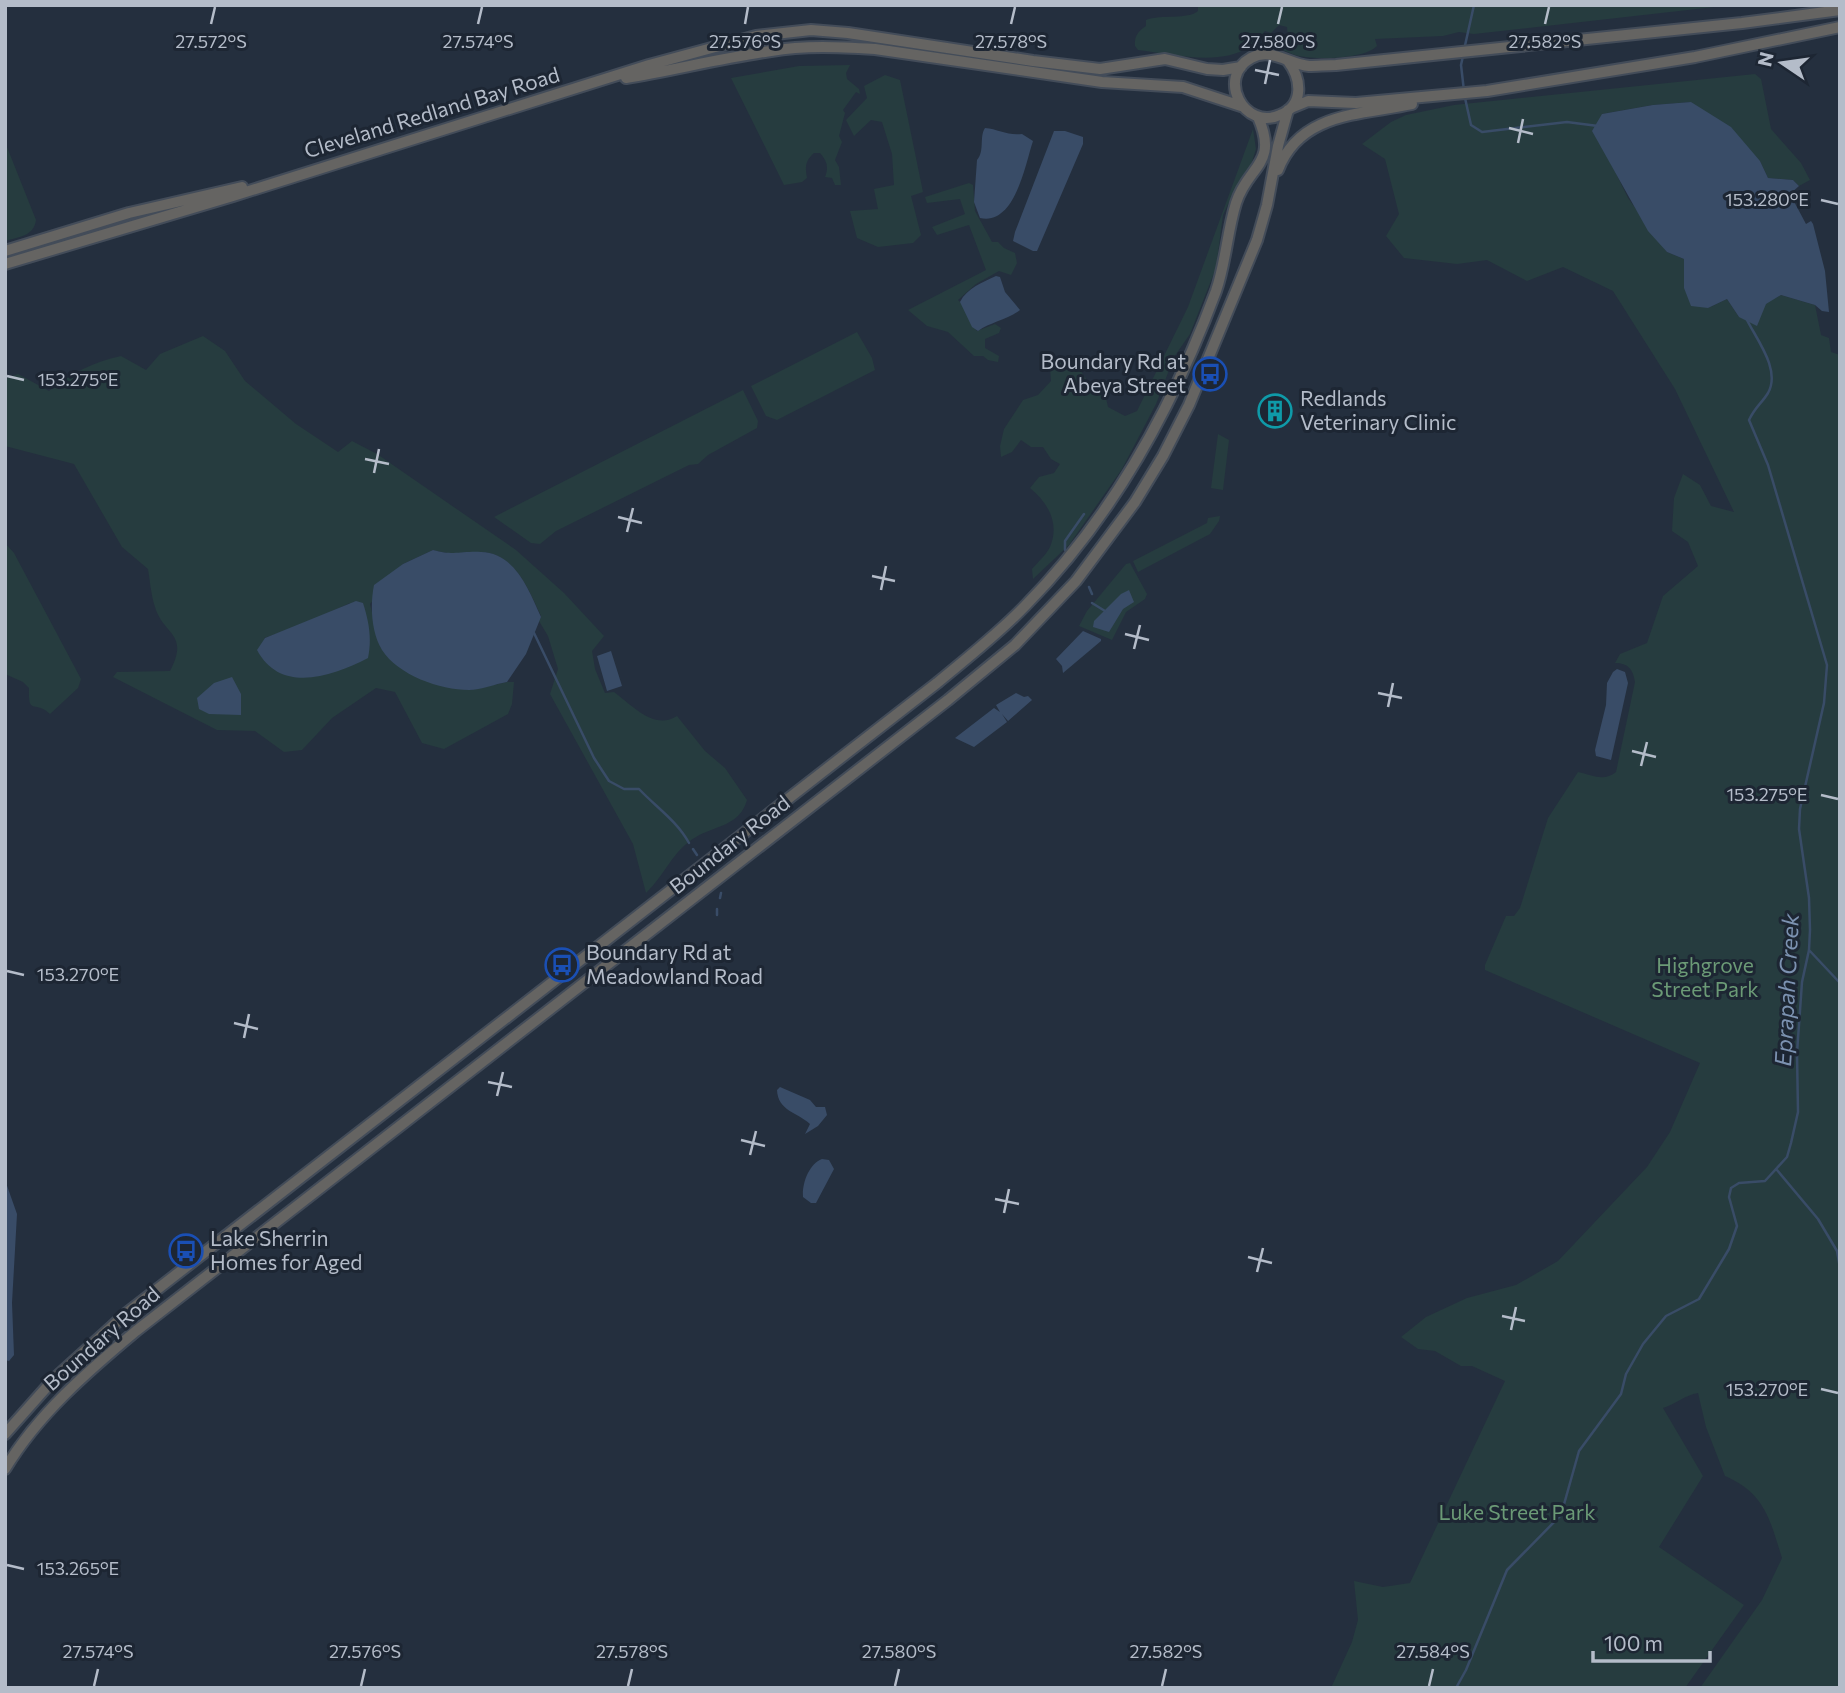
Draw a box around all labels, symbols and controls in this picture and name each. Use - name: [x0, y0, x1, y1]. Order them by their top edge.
- north arrow: [1747, 28, 1817, 98]
- text: 27.572°S: [175, 30, 247, 52]
- text: 27.574°S: [442, 30, 514, 52]
- text: 27.576°S: [709, 30, 781, 52]
- text: 27.578°S: [975, 30, 1047, 52]
- text: 27.580°S: [1241, 30, 1315, 52]
- text: 27.582°S: [1509, 30, 1581, 52]
- text: N: [1752, 50, 1778, 69]
- street label: Cleveland Redland Bay Road: [301, 61, 562, 162]
- text: 153.280°E: [1725, 188, 1809, 210]
- place label: Boundary Rd at Abeya Street: [1041, 348, 1186, 397]
- bus stop icon: Boundary Rd at Abeya Street: [1191, 355, 1229, 393]
- text: 153.275°E: [37, 368, 119, 390]
- place label: Redlands Veterinary Clinic: [1300, 385, 1456, 434]
- building icon: Redlands Veterinary Clinic: [1256, 392, 1294, 430]
- text: 153.275°E: [1726, 783, 1808, 805]
- street label: Boundary Road: [664, 789, 794, 898]
- water label: Eprapah Creek: [1768, 912, 1804, 1067]
- place label: Boundary Rd at Meadowland Road: [586, 939, 763, 988]
- bus stop icon: Boundary Rd at Meadowland Road: [543, 946, 581, 984]
- park label: Highgrove Street Park: [1651, 952, 1759, 1001]
- text: 153.270°E: [37, 963, 119, 985]
- place label: Lake Sherrin Homes for Aged: [210, 1225, 362, 1274]
- bus stop icon: Lake Sherrin Homes for Aged: [167, 1232, 205, 1270]
- street label: Boundary Road: [38, 1281, 164, 1395]
- text: 153.270°E: [1726, 1378, 1808, 1400]
- park label: Luke Street Park: [1438, 1499, 1596, 1524]
- text: 153.265°E: [37, 1557, 119, 1579]
- scale bar: [1593, 1620, 1710, 1664]
- text: 100 m: [1604, 1630, 1663, 1655]
- text: 27.574°S: [62, 1640, 134, 1662]
- text: 27.576°S: [329, 1640, 401, 1662]
- text: 27.578°S: [596, 1640, 668, 1662]
- text: 27.580°S: [862, 1640, 936, 1662]
- text: 27.582°S: [1130, 1640, 1202, 1662]
- text: 27.584°S: [1396, 1640, 1470, 1662]

